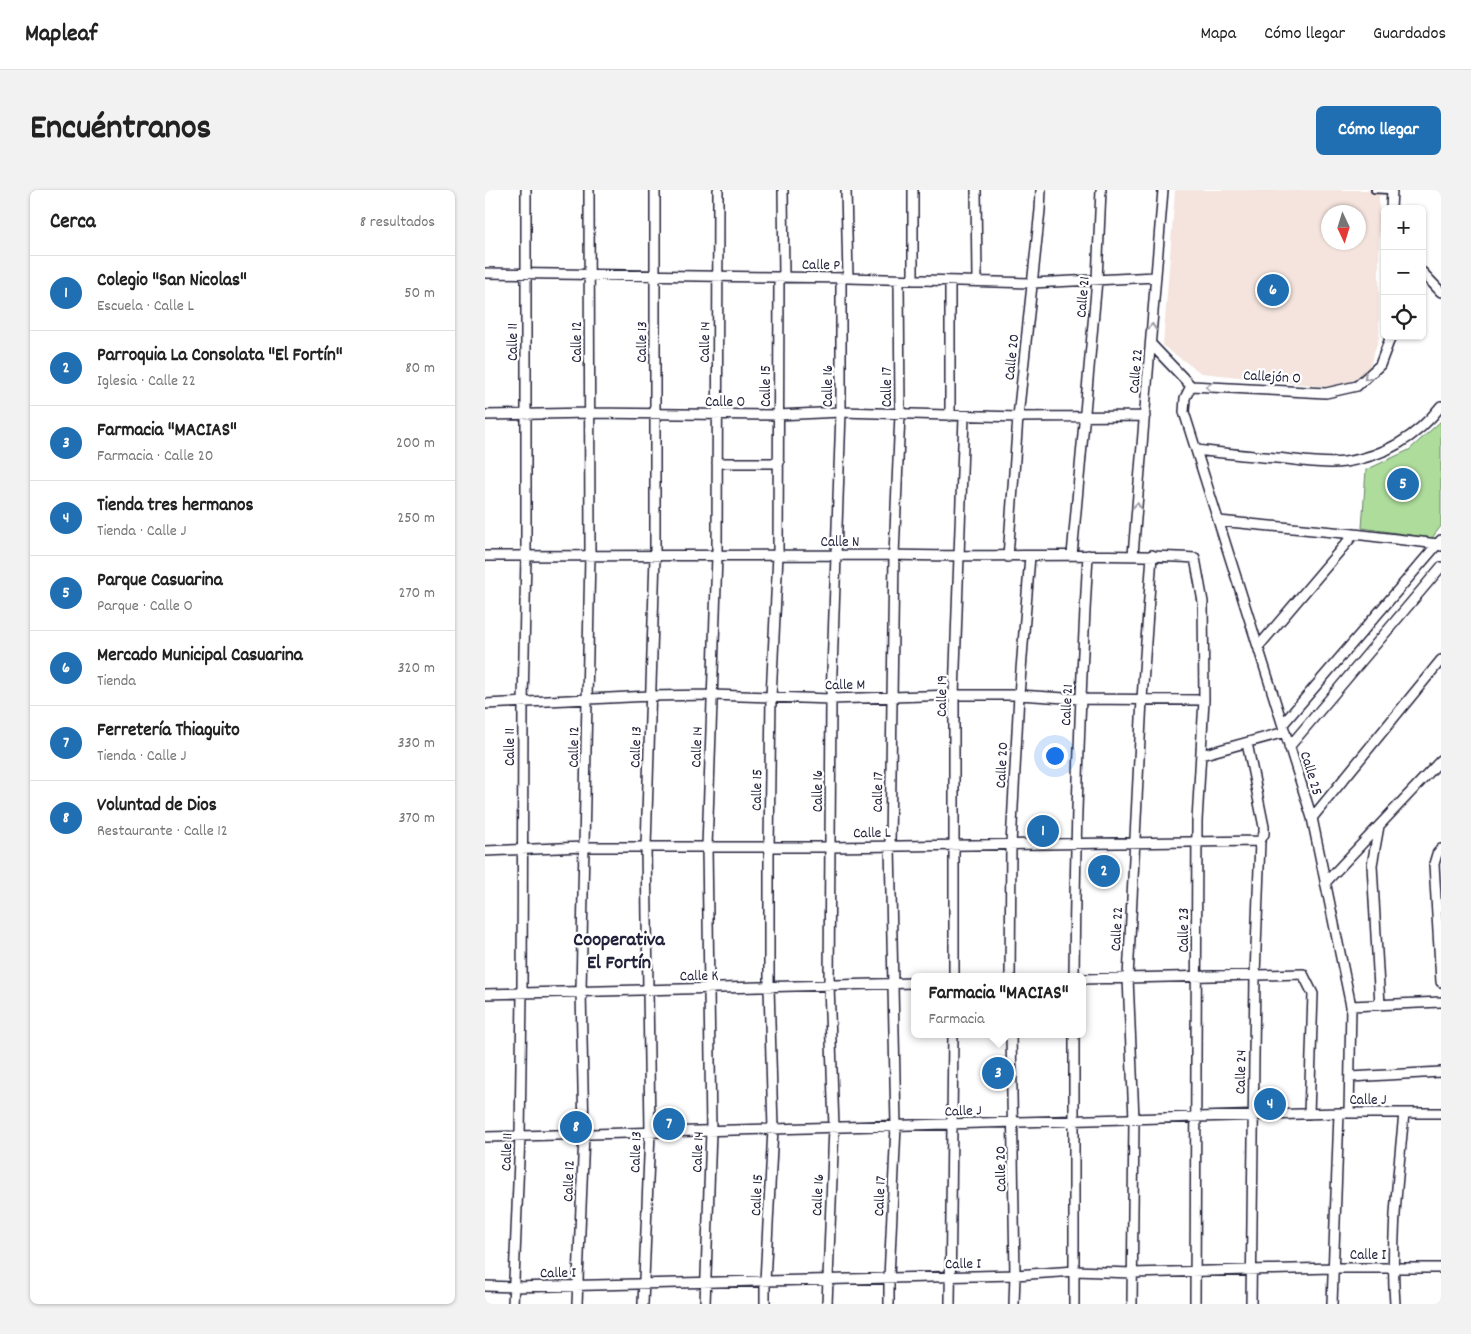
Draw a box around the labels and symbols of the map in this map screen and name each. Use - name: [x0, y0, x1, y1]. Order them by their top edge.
- north arrow: [1321, 205, 1366, 250]
- street label: Calle P: [802, 255, 841, 277]
- pin: 6: [1257, 271, 1289, 309]
- street label: Calle 21: [1071, 276, 1097, 319]
- street label: Calle 12: [567, 321, 589, 363]
- street label: Calle 13: [632, 321, 654, 363]
- street label: Calle 14: [695, 321, 717, 363]
- one-way arrow: [1146, 322, 1157, 330]
- street label: Calle 11: [503, 323, 525, 361]
- street label: Calle 20: [1000, 333, 1026, 381]
- street label: Calle 22: [1124, 348, 1150, 394]
- street label: Calle 15: [756, 365, 778, 407]
- street label: Calle 16: [818, 365, 840, 407]
- street label: Calle 17: [877, 366, 899, 407]
- street label: Callejón O: [1242, 366, 1301, 390]
- one-way arrow: [1363, 371, 1372, 380]
- one-way arrow: [1204, 381, 1212, 392]
- street label: Calle O: [705, 392, 745, 414]
- pin: 5: [1387, 465, 1419, 503]
- one-way arrow: [1132, 502, 1143, 510]
- street label: Calle N: [820, 532, 860, 554]
- street label: Calle M: [825, 675, 865, 697]
- street label: Calle 19: [932, 675, 954, 717]
- street label: Calle 21: [1056, 684, 1080, 726]
- street label: Calle 12: [564, 726, 586, 768]
- street label: Calle 13: [625, 726, 649, 768]
- street label: Calle 14: [686, 726, 710, 768]
- street label: Calle 11: [500, 728, 522, 766]
- street label: Calle 20: [991, 741, 1015, 789]
- your location: [1042, 743, 1068, 769]
- street label: Calle 25: [1293, 749, 1327, 798]
- street label: Calle 15: [747, 769, 769, 811]
- street label: Calle 16: [808, 770, 830, 812]
- street label: Calle 17: [868, 771, 890, 813]
- pin: 1: [1027, 812, 1059, 850]
- street label: Calle L: [853, 823, 891, 845]
- pin: 2: [1088, 852, 1120, 890]
- street label: Calle 22: [1106, 906, 1130, 952]
- street label: Calle 23: [1174, 908, 1196, 952]
- district label: Cooperativa El Fortín: [573, 927, 665, 978]
- street label: Calle K: [680, 966, 719, 988]
- street label: Calle 24: [1231, 1050, 1253, 1094]
- pin: 3: [982, 1054, 1014, 1092]
- pin: 4: [1254, 1085, 1286, 1123]
- street label: Calle J: [1349, 1090, 1387, 1112]
- street label: Calle J: [944, 1100, 982, 1124]
- pin: 7: [653, 1105, 685, 1143]
- pin: 8: [560, 1108, 592, 1146]
- street label: Calle 13: [625, 1131, 649, 1173]
- street label: Calle 14: [687, 1131, 711, 1173]
- street label: Calle 11: [496, 1133, 520, 1172]
- street label: Calle 20: [991, 1146, 1013, 1192]
- street label: Calle 12: [558, 1160, 582, 1202]
- street label: Calle 16: [807, 1173, 831, 1217]
- street label: Calle 15: [746, 1174, 770, 1217]
- street label: Calle 17: [869, 1175, 893, 1217]
- street label: Calle I: [1350, 1245, 1386, 1267]
- street label: Calle I: [945, 1254, 982, 1276]
- street label: Calle I: [540, 1263, 577, 1285]

